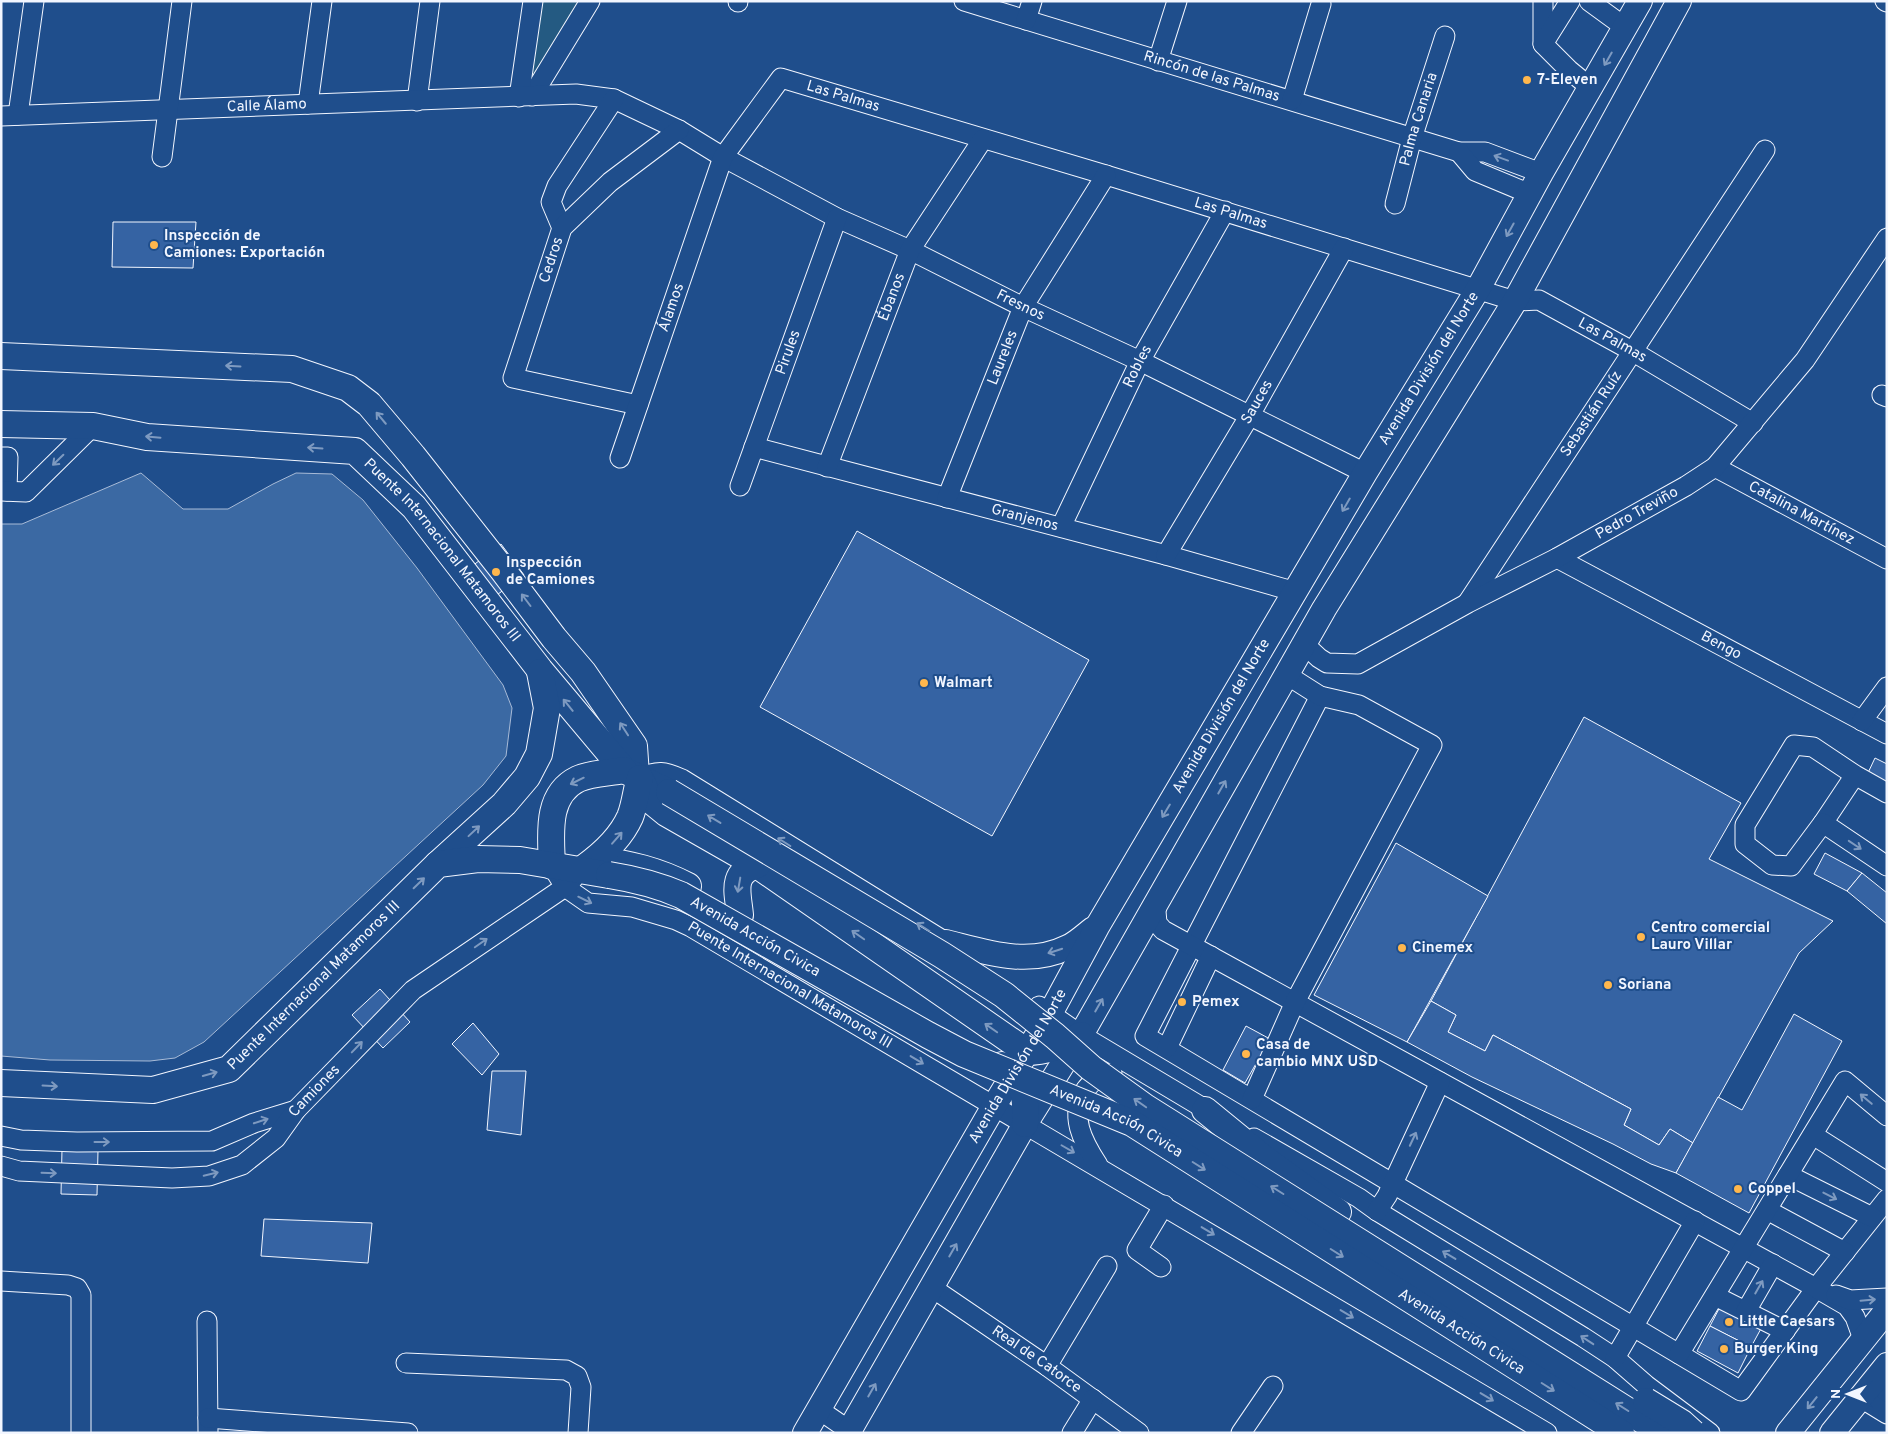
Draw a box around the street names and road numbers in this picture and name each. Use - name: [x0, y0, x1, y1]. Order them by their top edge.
- street label: Rincón de las Palmas: [1141, 47, 1282, 106]
- street label: Palma Canaria: [1396, 70, 1442, 168]
- street label: Las Palmas: [804, 77, 882, 116]
- street label: Calle Álamo: [226, 95, 307, 117]
- street label: Las Palmas: [1192, 193, 1270, 234]
- street label: Cedros: [535, 235, 568, 285]
- street label: Ébanos: [873, 270, 910, 324]
- street label: Álamos: [653, 281, 689, 335]
- street label: Fresnos: [993, 286, 1048, 325]
- street label: Avenida División del Norte: [1375, 288, 1483, 449]
- street label: Las Palmas: [1575, 314, 1650, 367]
- street label: Pirules: [772, 327, 805, 377]
- street label: Laureles: [983, 328, 1022, 388]
- street label: Robles: [1119, 342, 1157, 391]
- street label: Sebastián Ruíz: [1556, 367, 1627, 460]
- street label: Sauces: [1237, 377, 1277, 428]
- street label: Puente Internacional Matamoros III: [359, 455, 524, 646]
- street label: Catalina Martínez: [1745, 477, 1858, 549]
- street label: Pedro Treviño: [1592, 483, 1682, 544]
- street label: Granjenos: [989, 500, 1061, 536]
- street label: Bengo: [1697, 627, 1745, 664]
- street label: Avenida División del Norte: [1168, 635, 1275, 797]
- street label: Avenida Acción Civica: [687, 893, 823, 981]
- street label: Puente Internacional Matamoros III: [224, 897, 404, 1075]
- street label: Puente Internacional Matamoros III: [684, 918, 895, 1053]
- street label: Avenida División del Norte: [965, 986, 1071, 1147]
- street label: Camiones: [284, 1061, 344, 1121]
- street label: Avenida Acción Civica: [1047, 1081, 1186, 1162]
- street label: Avenida Acción Civica: [1394, 1285, 1528, 1379]
- street label: Real de Catorce: [988, 1322, 1085, 1397]

